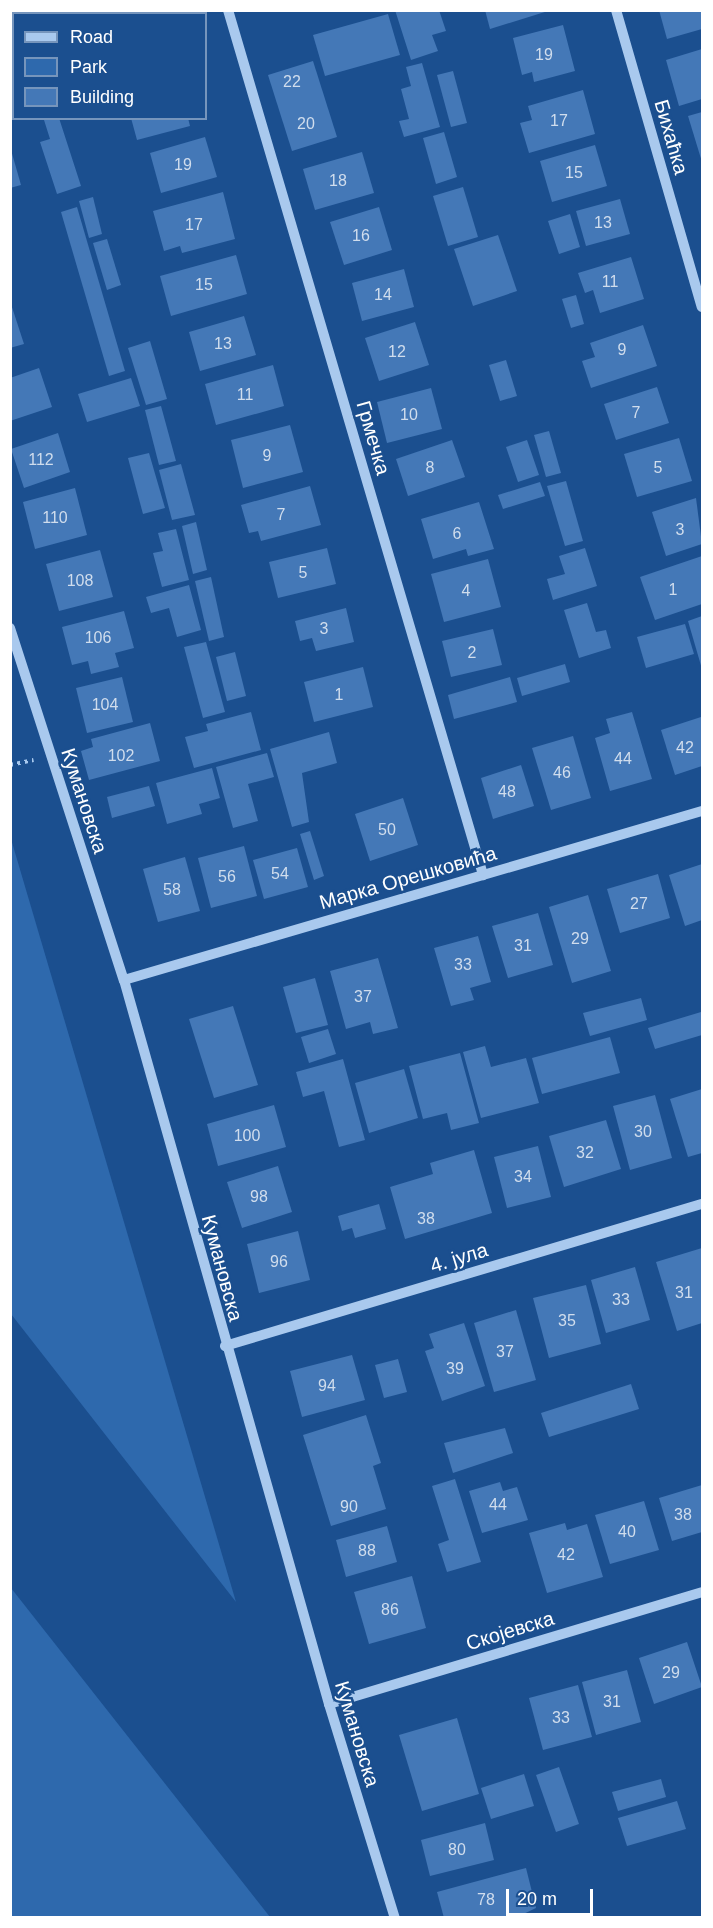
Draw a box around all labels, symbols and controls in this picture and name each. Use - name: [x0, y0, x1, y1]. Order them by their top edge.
- legend: [12, 12, 207, 120]
- text: Road: [70, 27, 113, 47]
- house number: 19: [535, 45, 553, 65]
- text: Park: [70, 57, 107, 77]
- house number: 22: [283, 72, 301, 92]
- text: Building: [70, 87, 134, 107]
- street label: Бихаћка: [649, 97, 693, 177]
- house number: 17: [550, 111, 568, 131]
- house number: 20: [297, 114, 315, 134]
- house number: 19: [174, 155, 192, 175]
- house number: 15: [565, 163, 583, 183]
- house number: 18: [329, 171, 347, 191]
- house number: 13: [594, 213, 612, 233]
- house number: 17: [185, 215, 203, 235]
- house number: 16: [352, 226, 370, 246]
- house number: 11: [602, 272, 618, 292]
- house number: 15: [195, 275, 213, 295]
- house number: 14: [374, 285, 392, 305]
- house number: 13: [214, 334, 232, 354]
- house number: 9: [618, 340, 626, 360]
- house number: 12: [388, 342, 406, 362]
- house number: 11: [237, 385, 253, 405]
- street label: Грмечка: [351, 398, 395, 478]
- house number: 7: [632, 403, 640, 423]
- house number: 10: [400, 405, 418, 425]
- house number: 9: [263, 446, 271, 466]
- house number: 112: [28, 450, 54, 470]
- house number: 8: [426, 458, 434, 478]
- house number: 5: [654, 458, 662, 478]
- house number: 7: [277, 505, 285, 525]
- house number: 110: [42, 508, 68, 528]
- house number: 3: [676, 520, 684, 540]
- house number: 6: [453, 524, 461, 544]
- house number: 5: [299, 563, 307, 583]
- house number: 108: [67, 571, 93, 591]
- house number: 1: [669, 580, 677, 600]
- house number: 4: [462, 581, 470, 601]
- house number: 3: [320, 619, 328, 639]
- house number: 106: [85, 628, 111, 648]
- house number: 2: [468, 643, 476, 663]
- house number: 1: [335, 685, 343, 705]
- house number: 104: [92, 695, 118, 715]
- house number: 42: [676, 738, 694, 758]
- street label: Кумановска: [56, 745, 112, 857]
- house number: 102: [108, 746, 134, 766]
- house number: 44: [614, 749, 632, 769]
- house number: 46: [553, 763, 571, 783]
- house number: 48: [498, 782, 516, 802]
- house number: 50: [378, 820, 396, 840]
- street label: Марка Орешковића: [317, 841, 499, 915]
- house number: 54: [271, 864, 289, 884]
- house number: 56: [218, 867, 236, 887]
- house number: 58: [163, 880, 181, 900]
- house number: 27: [630, 894, 648, 914]
- house number: 29: [571, 929, 589, 949]
- house number: 31: [514, 936, 532, 956]
- house number: 33: [454, 955, 472, 975]
- house number: 37: [354, 987, 372, 1007]
- house number: 30: [634, 1122, 652, 1142]
- house number: 100: [234, 1126, 260, 1146]
- house number: 32: [576, 1143, 594, 1163]
- house number: 34: [514, 1167, 532, 1187]
- house number: 98: [250, 1187, 268, 1207]
- house number: 38: [417, 1209, 435, 1229]
- street label: Кумановска: [196, 1212, 248, 1324]
- street label: 4. јула: [427, 1238, 491, 1278]
- house number: 96: [270, 1252, 288, 1272]
- house number: 31: [675, 1283, 693, 1303]
- house number: 33: [612, 1290, 630, 1310]
- house number: 35: [558, 1311, 576, 1331]
- house number: 37: [496, 1342, 514, 1362]
- house number: 39: [446, 1359, 464, 1379]
- house number: 94: [318, 1376, 336, 1396]
- house number: 44: [489, 1495, 507, 1515]
- house number: 90: [340, 1497, 358, 1517]
- house number: 38: [674, 1505, 692, 1525]
- house number: 40: [618, 1522, 636, 1542]
- house number: 88: [358, 1541, 376, 1561]
- house number: 42: [557, 1545, 575, 1565]
- house number: 86: [381, 1600, 399, 1620]
- street label: Скојевска: [463, 1606, 557, 1656]
- house number: 29: [662, 1663, 680, 1683]
- street label: Кумановска: [330, 1678, 384, 1790]
- house number: 31: [603, 1692, 621, 1712]
- house number: 33: [552, 1708, 570, 1728]
- house number: 80: [448, 1840, 466, 1860]
- scale bar: [509, 1877, 596, 1915]
- text: 20 m: [517, 1889, 557, 1909]
- house number: 78: [477, 1890, 495, 1910]

